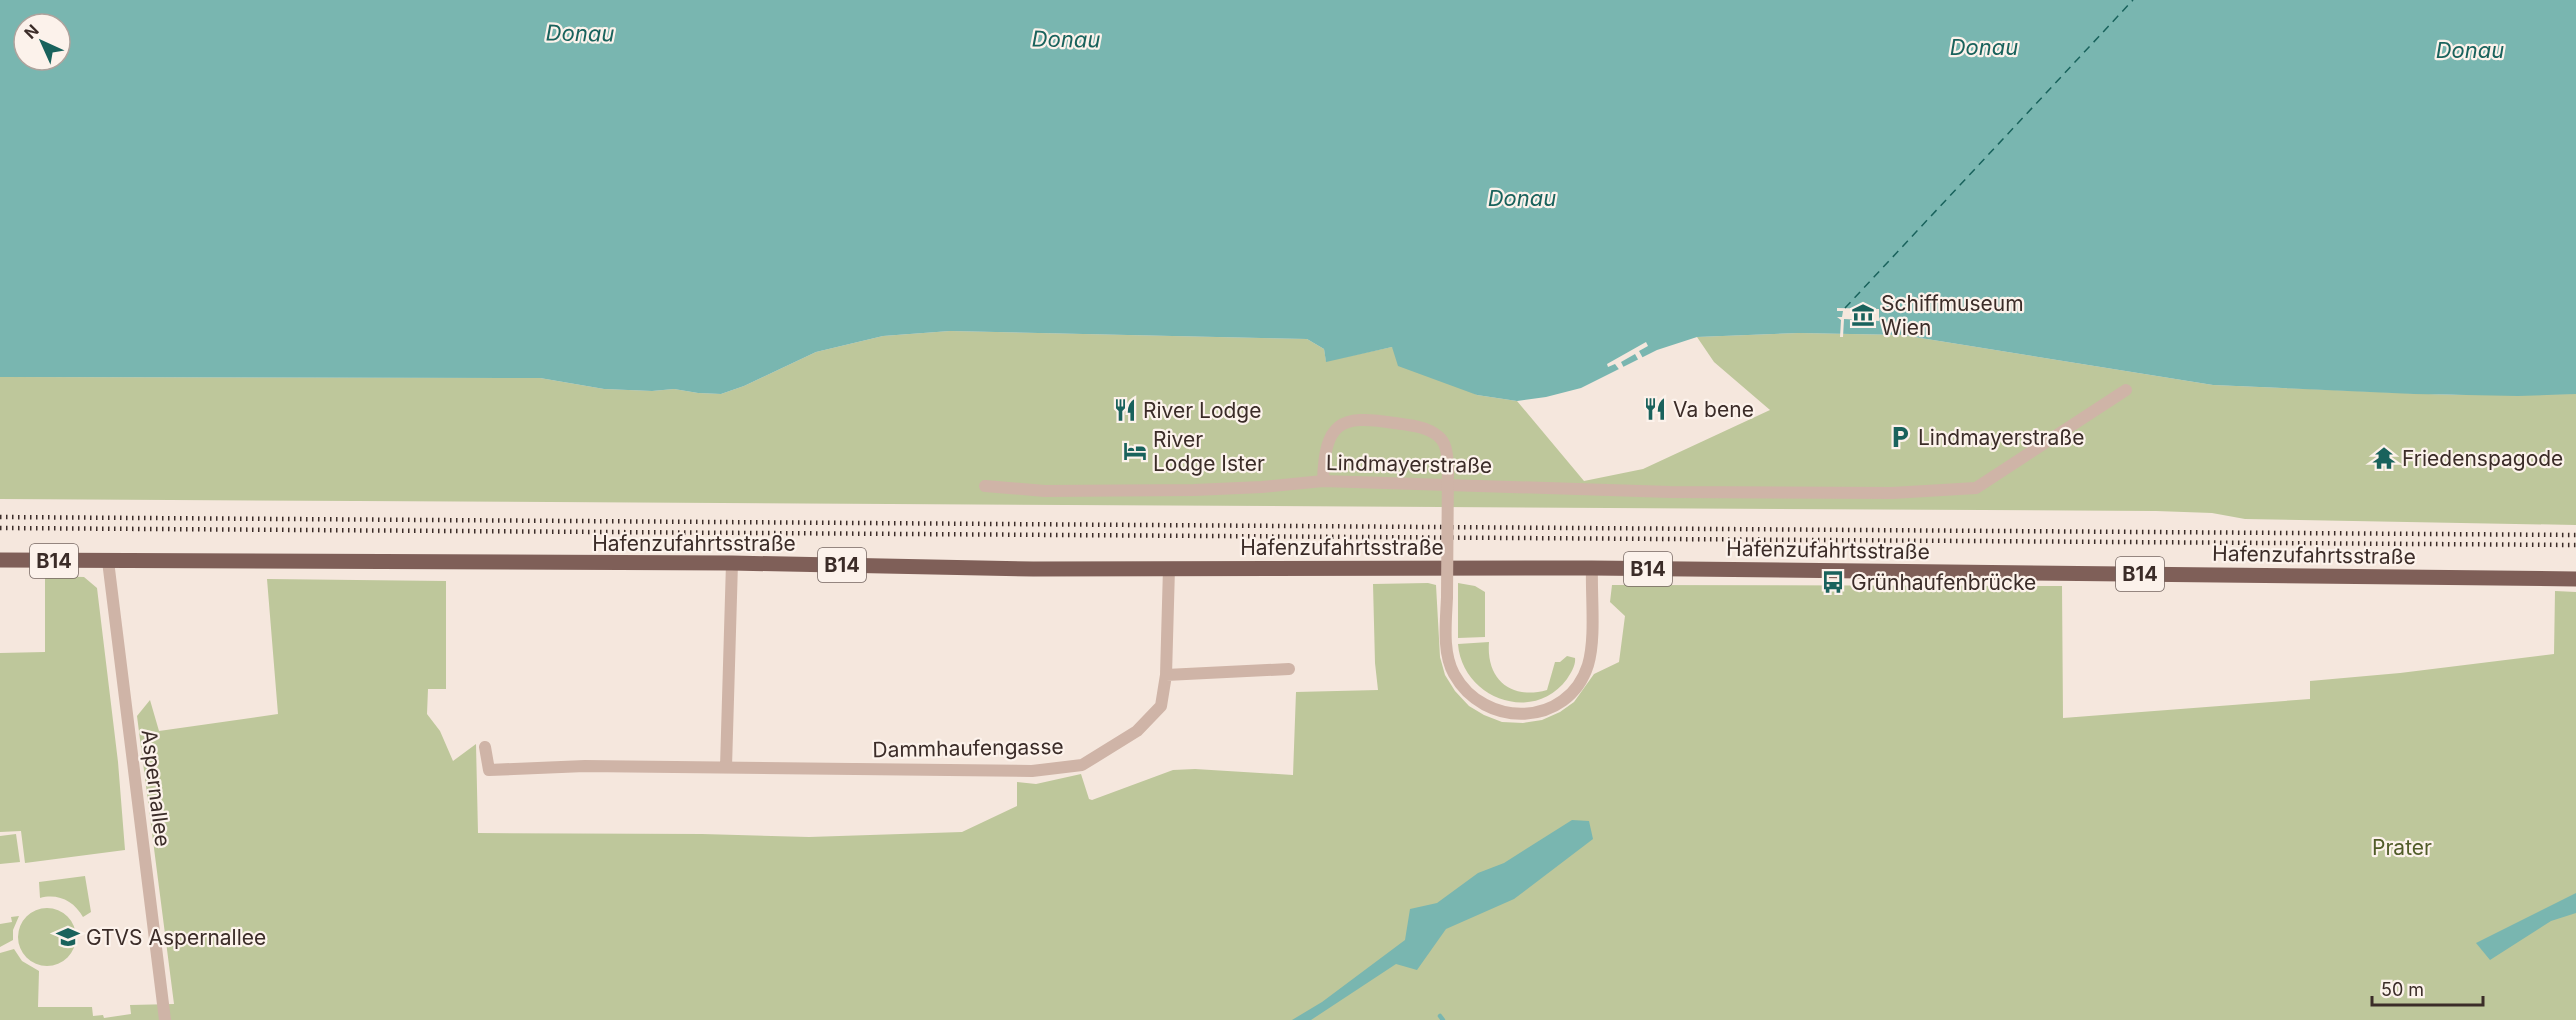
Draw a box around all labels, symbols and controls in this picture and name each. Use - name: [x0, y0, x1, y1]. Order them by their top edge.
- north arrow: [12, 12, 72, 72]
- water label: Donau: [545, 19, 615, 47]
- text: N: [20, 20, 43, 43]
- water label: Donau: [1031, 25, 1101, 53]
- water label: Donau: [1950, 34, 2018, 60]
- water label: Donau: [2436, 37, 2504, 63]
- water label: Donau: [1488, 185, 1556, 211]
- place label: Schiffmuseum Wien: [1881, 291, 2024, 340]
- museum icon: Schiffmuseum Wien: [1850, 302, 1876, 328]
- restaurant icon: Va bene: [1642, 396, 1668, 422]
- restaurant icon: River Lodge: [1112, 397, 1138, 423]
- place label: Va bene: [1673, 397, 1754, 422]
- place label: River Lodge: [1143, 398, 1262, 423]
- parking icon: Lindmayerstraße: [1887, 424, 1913, 450]
- place label: Lindmayerstraße: [1918, 425, 2084, 450]
- place label: River Lodge Ister: [1153, 427, 1265, 476]
- hotel icon: River Lodge Ister: [1122, 438, 1148, 464]
- temple icon: Friedenspagode: [2371, 445, 2397, 471]
- place label: Friedenspagode: [2402, 446, 2563, 471]
- street label: Lindmayerstraße: [1326, 450, 1492, 478]
- street label: Hafenzufahrtsstraße: [592, 531, 796, 556]
- street label: Hafenzufahrtsstraße: [1240, 535, 1444, 560]
- street label: Hafenzufahrtsstraße: [1726, 536, 1930, 564]
- street label: Hafenzufahrtsstraße: [2212, 541, 2416, 569]
- road number: B14: [30, 544, 78, 578]
- road number: B14: [818, 548, 866, 582]
- road number: B14: [1624, 552, 1672, 586]
- road number: B14: [2116, 557, 2164, 591]
- bus stop icon: Grünhaufenbrücke: [1820, 569, 1846, 595]
- place label: Grünhaufenbrücke: [1851, 570, 2036, 595]
- street label: Aspernallee: [136, 728, 176, 848]
- street label: Dammhaufengasse: [872, 734, 1064, 762]
- park label: Prater: [2372, 835, 2432, 860]
- school or university icon: GTVS Aspernallee: [55, 924, 81, 950]
- place label: GTVS Aspernallee: [86, 925, 266, 950]
- scale bar: [2372, 969, 2483, 1007]
- text: 50 m: [2381, 979, 2424, 1000]

